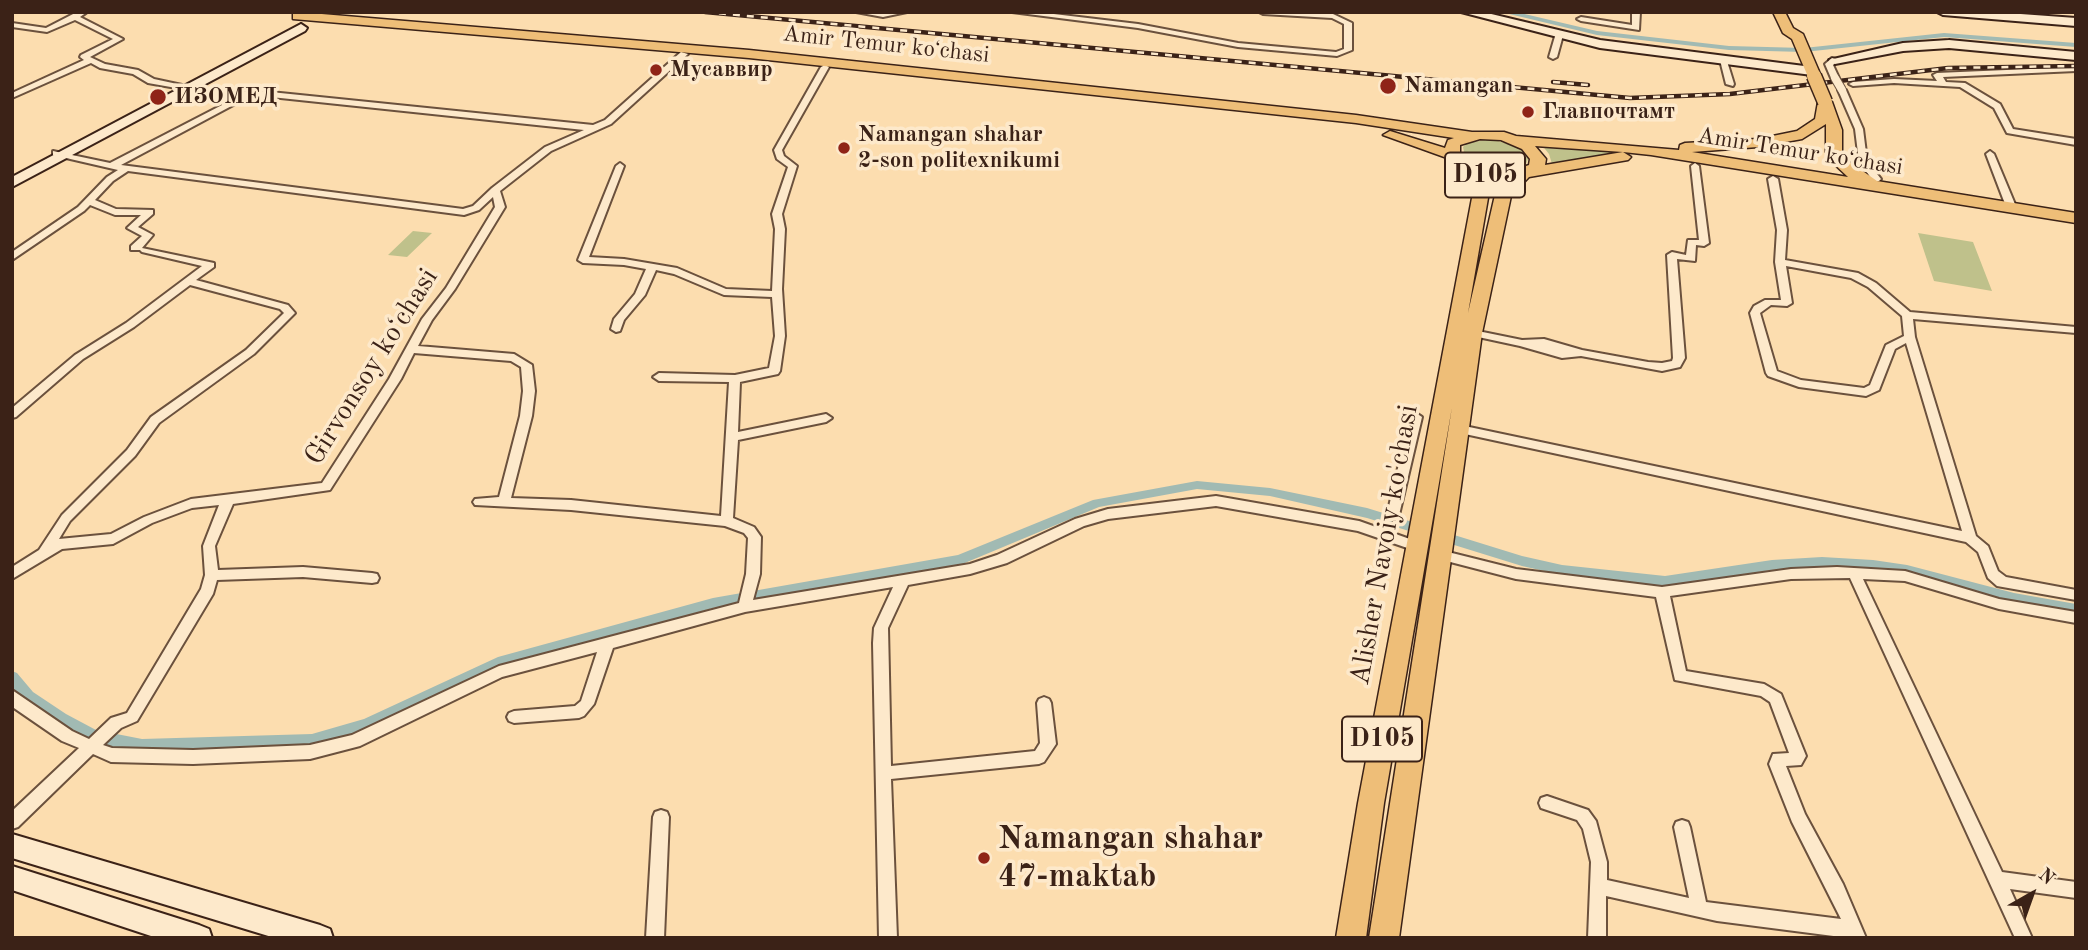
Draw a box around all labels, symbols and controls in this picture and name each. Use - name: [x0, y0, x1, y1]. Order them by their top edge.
- street label: Amir Temur koʻchasi: [781, 20, 991, 70]
- place label: Мусаввир: [670, 56, 773, 84]
- marker: Мусаввир: [648, 62, 664, 78]
- place label: Namangan: [1404, 72, 1513, 100]
- marker: Namangan: [1378, 76, 1398, 96]
- place label: ИЗОМЕД: [174, 83, 277, 111]
- marker: ИЗОМЕД: [148, 87, 168, 107]
- place label: Главпочтамт: [1542, 98, 1675, 126]
- marker: Главпочтамт: [1520, 104, 1536, 120]
- place label: Namangan shahar 2-son politexnikumi: [858, 121, 1060, 175]
- street label: Amir Temur koʻchasi: [1695, 122, 1905, 182]
- marker: Namangan shahar 2-son politexnikumi: [836, 140, 852, 156]
- road number: D105: [1445, 152, 1525, 198]
- street label: Girvonsoy koʻchasi: [298, 262, 446, 472]
- street label: Alisher Navoiy ko'chasi: [1344, 402, 1426, 688]
- road number: D105: [1342, 716, 1422, 762]
- place label: Namangan shahar 47-maktab: [998, 819, 1263, 897]
- marker: Namangan shahar 47-maktab: [976, 850, 992, 866]
- north arrow: [1997, 859, 2067, 929]
- text: N: [2034, 866, 2057, 889]

